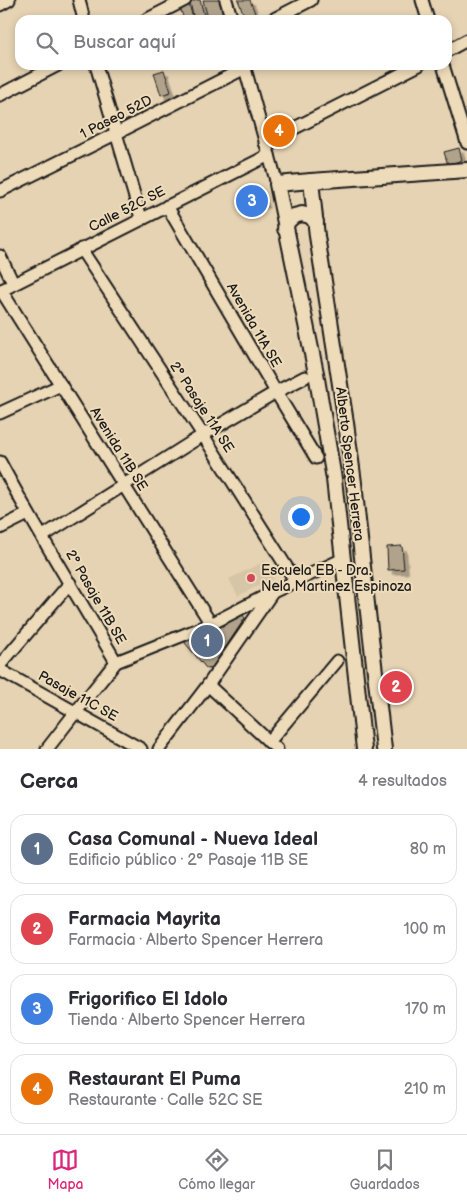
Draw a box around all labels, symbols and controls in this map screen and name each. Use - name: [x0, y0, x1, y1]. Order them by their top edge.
- search box: [15, 15, 452, 70]
- icon: search: [33, 29, 61, 57]
- text: Buscar aquí: [73, 31, 176, 54]
- street label: 1 Paseo 52D: [77, 92, 155, 142]
- pin: 4: [263, 112, 295, 150]
- street label: Calle 52C SE: [86, 182, 168, 236]
- pin: 3: [236, 182, 268, 220]
- street label: Avenida 11A SE: [223, 280, 285, 370]
- street label: 2° Pasaje 11A SE: [166, 358, 238, 456]
- street label: Alberto Spencer Herrera: [332, 386, 368, 542]
- street label: Avenida 11B SE: [86, 404, 152, 494]
- your location: [288, 504, 314, 530]
- street label: 2° Pasaje 11B SE: [62, 547, 130, 647]
- place label: Escuela EB - Dra. Nela Martinez Espinoza: [261, 562, 412, 595]
- marker: Escuela EB - Dra. Nela Martinez Espinoza: [245, 572, 257, 584]
- pin: 1: [191, 622, 223, 660]
- street label: Pasaje 11C SE: [35, 667, 121, 725]
- pin: 2: [380, 668, 412, 706]
- text: Cerca: [20, 769, 78, 794]
- text: 4 resultados: [358, 772, 447, 791]
- text: Casa Comunal - Nueva Ideal: [68, 828, 318, 851]
- text: 1: [34, 840, 40, 859]
- text: 80 m: [410, 840, 446, 859]
- text: Edificio público · 2° Pasaje 11B SE: [68, 851, 308, 870]
- text: Farmacia Mayrita: [68, 908, 221, 931]
- text: 2: [32, 920, 42, 939]
- text: 100 m: [403, 920, 446, 939]
- text: Farmacia · Alberto Spencer Herrera: [68, 931, 323, 950]
- text: Frigorifico El Idolo: [68, 988, 228, 1011]
- text: 3: [32, 1000, 42, 1019]
- text: 170 m: [405, 1000, 446, 1019]
- text: Tienda · Alberto Spencer Herrera: [68, 1011, 305, 1030]
- text: Restaurant El Puma: [68, 1068, 241, 1091]
- text: 4: [32, 1080, 42, 1099]
- text: 210 m: [404, 1080, 446, 1099]
- text: Restaurante · Calle 52C SE: [68, 1091, 263, 1110]
- tab: Mapa: [47, 1146, 83, 1193]
- tab: Cómo llegar: [178, 1146, 255, 1193]
- tab: Guardados: [350, 1146, 420, 1193]

